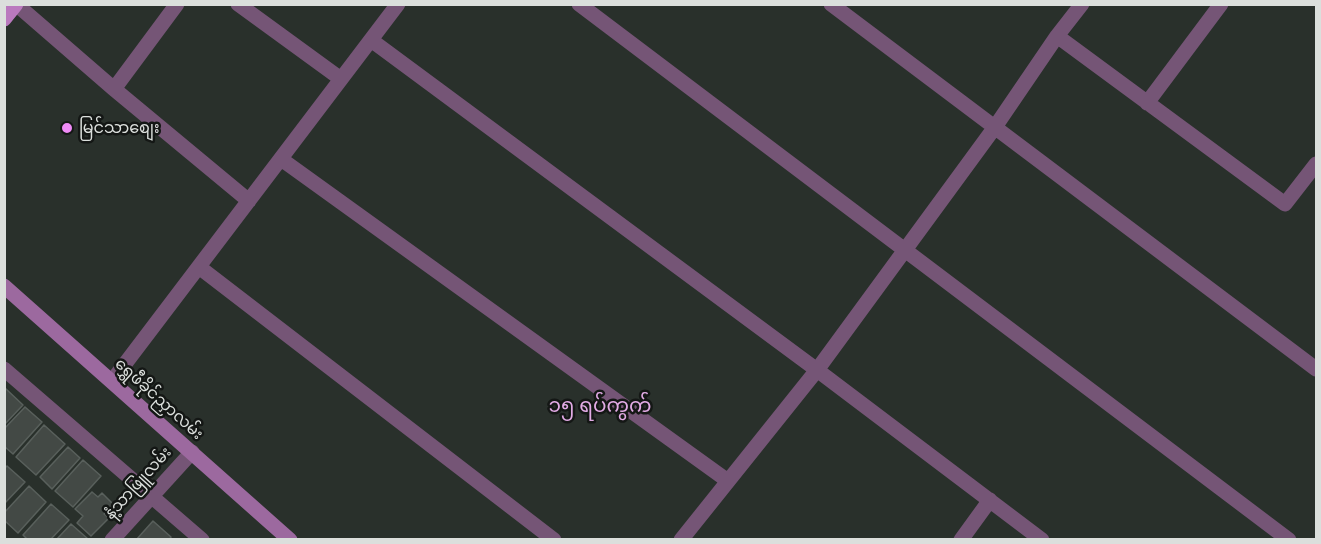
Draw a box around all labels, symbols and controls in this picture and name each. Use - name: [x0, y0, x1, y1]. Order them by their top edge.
- place label: မြင်သာစျေး: [79, 118, 160, 138]
- marker: မြင်သာစျေး: [60, 121, 74, 135]
- street label: ရွှေဖီခိုင်ညှာလမ်း: [111, 354, 207, 444]
- district label: ၁၅ ရပ်ကွက်: [548, 394, 652, 418]
- street label: နံ့သာဖြူလမ်း: [101, 443, 175, 523]

